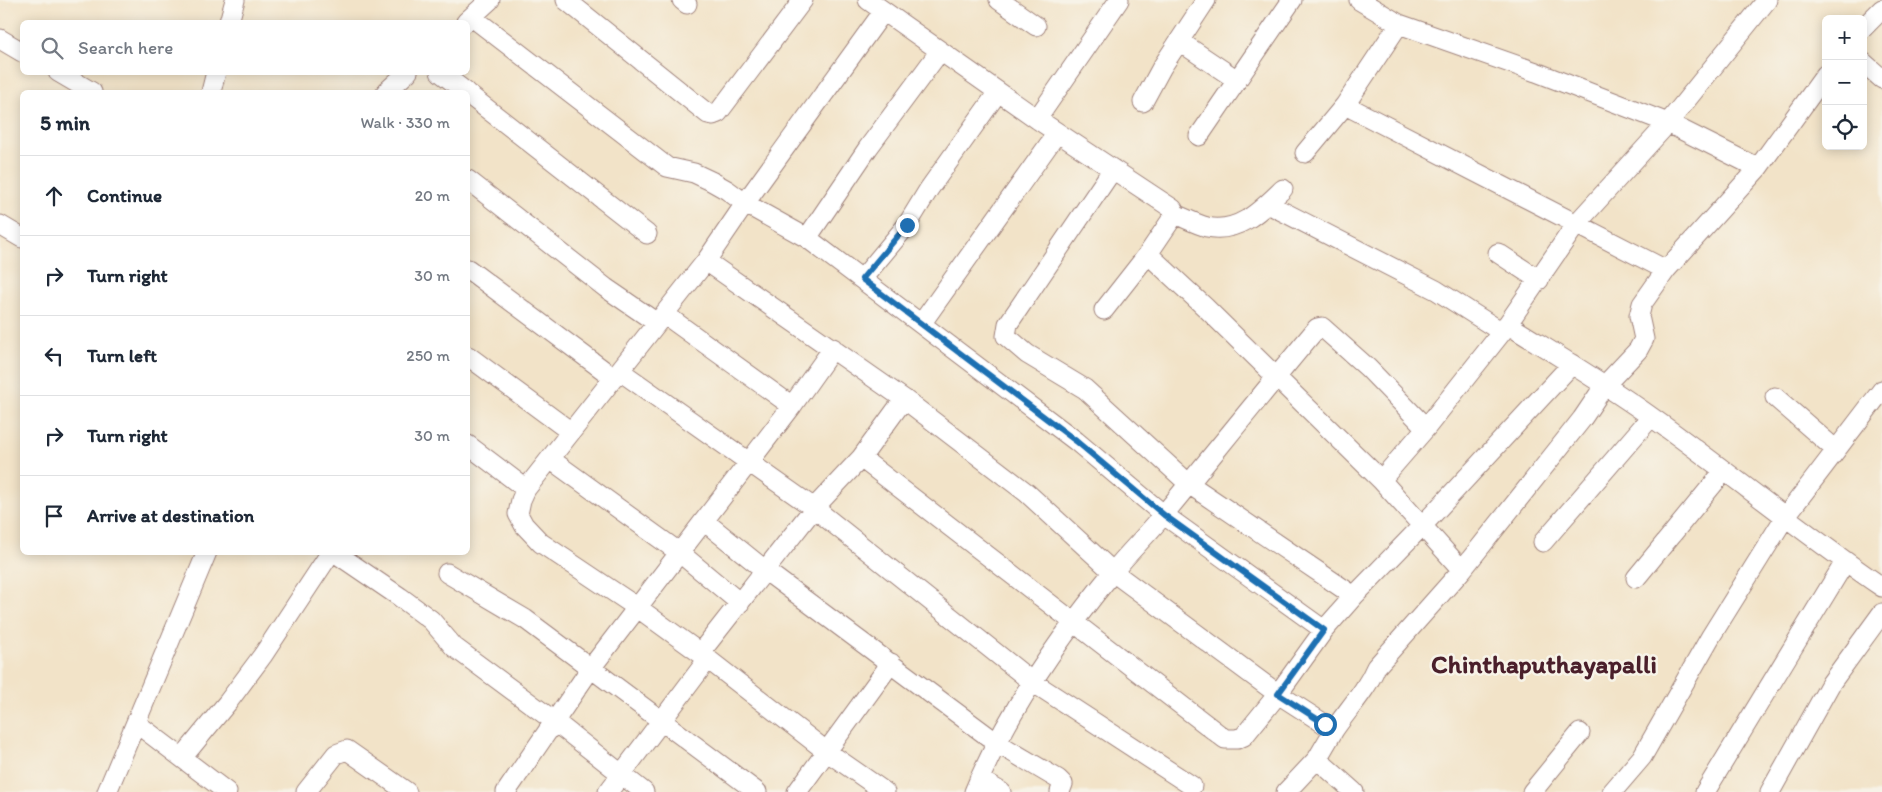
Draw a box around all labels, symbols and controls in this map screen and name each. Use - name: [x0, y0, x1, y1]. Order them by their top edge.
- map controls: [1822, 15, 1867, 150]
- button: +: [1822, 15, 1867, 60]
- search box: [20, 20, 470, 75]
- icon: search: [38, 34, 66, 62]
- text: Search here: [78, 36, 173, 59]
- button: −: [1822, 60, 1867, 105]
- button: locate: [1822, 105, 1867, 150]
- text: 5 min: [40, 110, 90, 135]
- text: Walk · 330 m: [360, 113, 450, 132]
- icon: ahead: [40, 182, 68, 210]
- text: Continue: [87, 184, 162, 207]
- text: 20 m: [415, 186, 450, 205]
- route end: [896, 214, 919, 237]
- icon: right: [40, 262, 68, 290]
- text: Turn right: [87, 264, 168, 287]
- text: 30 m: [414, 266, 450, 285]
- icon: left: [40, 342, 68, 370]
- text: Turn left: [87, 344, 157, 367]
- text: 250 m: [406, 346, 450, 365]
- icon: right: [40, 422, 68, 450]
- text: Turn right: [87, 424, 168, 447]
- text: 30 m: [414, 426, 450, 445]
- icon: arrive: [40, 502, 68, 530]
- text: Arrive at destination: [87, 504, 254, 527]
- district label: Chinthaputhayapalli: [1431, 648, 1657, 680]
- route start: [1314, 713, 1337, 736]

